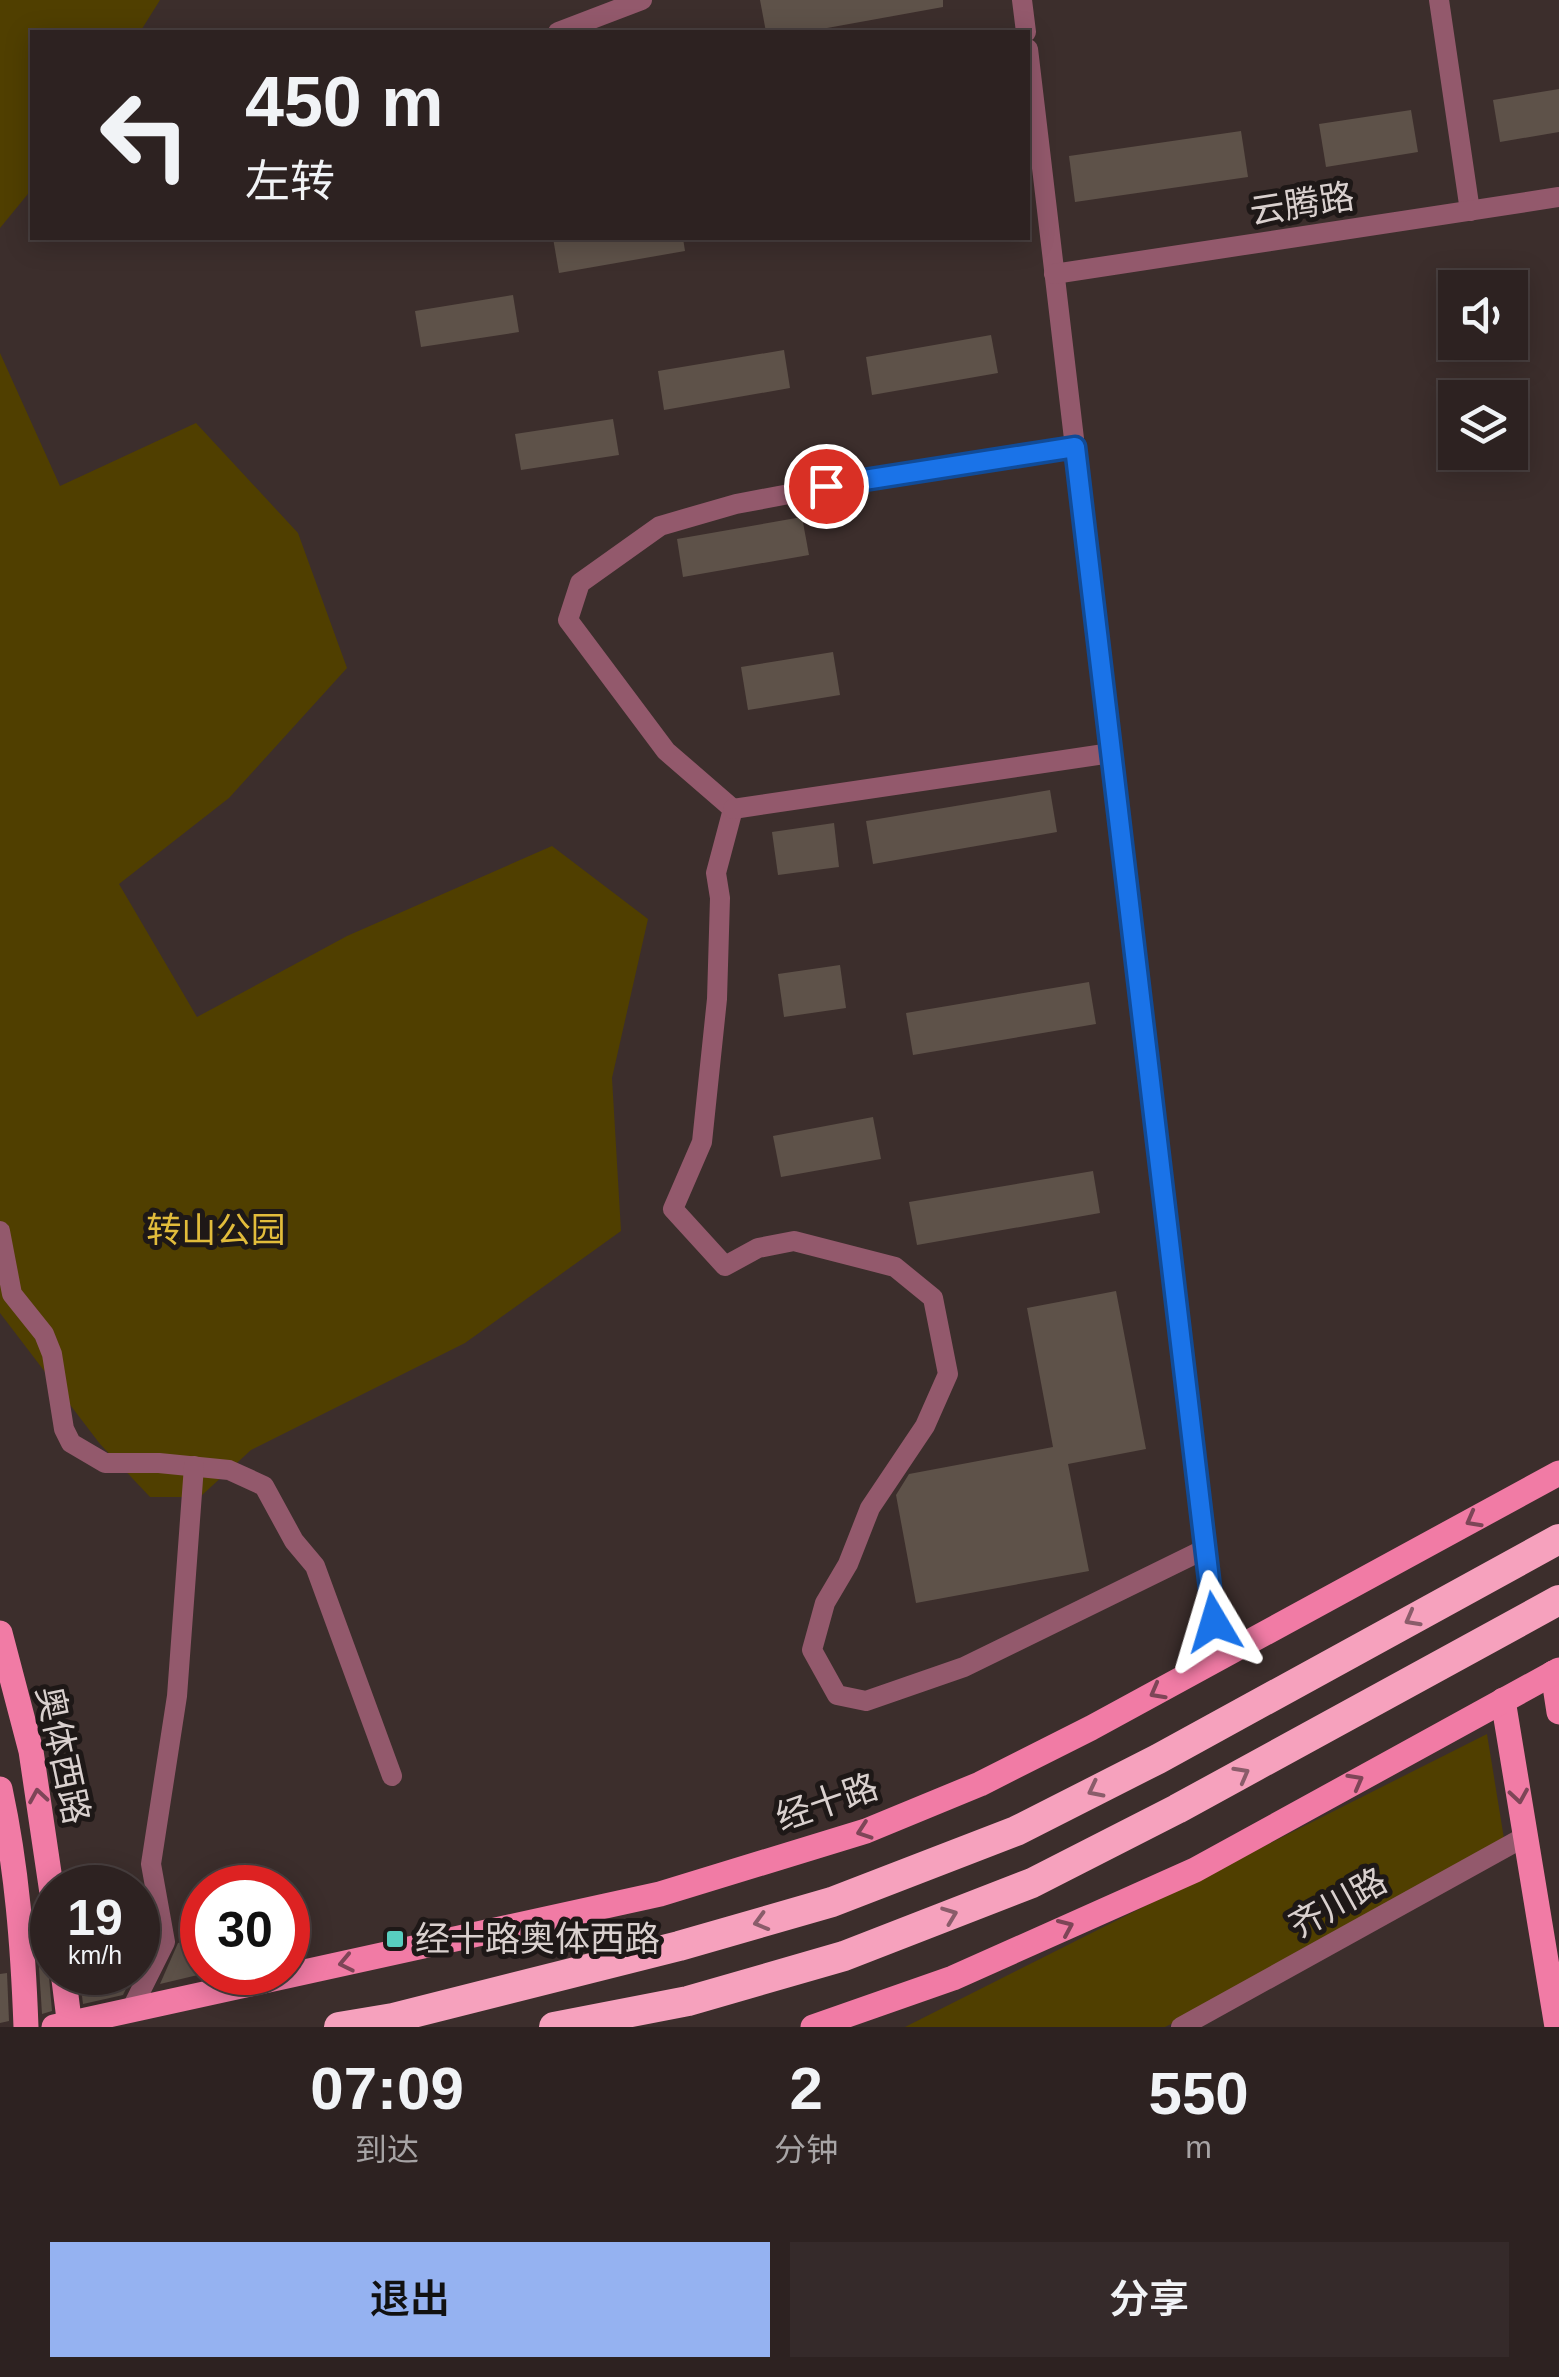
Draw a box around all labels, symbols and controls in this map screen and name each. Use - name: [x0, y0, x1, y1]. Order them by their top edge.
- text: 450 m: [245, 63, 443, 141]
- icon: left: [80, 70, 210, 200]
- text: 左转: [245, 156, 335, 207]
- street label: 云腾路: [1247, 176, 1357, 231]
- map controls: [1438, 270, 1528, 470]
- button: sound: [1438, 270, 1528, 360]
- button: layers: [1438, 380, 1528, 470]
- pin: [784, 444, 869, 529]
- icon: arrive: [799, 459, 854, 514]
- park label: 转山公园: [146, 1210, 286, 1249]
- one-way arrow: [1466, 1507, 1484, 1527]
- position arrow: [1162, 1570, 1266, 1674]
- one-way arrow: [1405, 1607, 1423, 1627]
- one-way arrow: [1150, 1680, 1168, 1699]
- street label: 奥体西路: [30, 1682, 97, 1827]
- street label: 经十路: [771, 1766, 883, 1837]
- one-way arrow: [1232, 1766, 1250, 1786]
- one-way arrow: [1346, 1774, 1364, 1793]
- one-way arrow: [1088, 1778, 1106, 1797]
- one-way arrow: [29, 1788, 50, 1805]
- one-way arrow: [1508, 1788, 1529, 1805]
- one-way arrow: [856, 1819, 873, 1840]
- street label: 齐川路: [1282, 1860, 1393, 1945]
- speed limit sign: 30: [180, 1865, 310, 1995]
- text: 19: [67, 1890, 123, 1946]
- one-way arrow: [940, 1907, 958, 1927]
- one-way arrow: [753, 1911, 770, 1932]
- place label: 经十路奥体西路: [415, 1919, 660, 1958]
- one-way arrow: [1056, 1919, 1074, 1939]
- marker: 经十路奥体西路: [384, 1928, 406, 1950]
- text: km/h: [68, 1941, 122, 1969]
- one-way arrow: [338, 1951, 355, 1972]
- text: 07:09: [310, 2055, 464, 2122]
- text: 2: [789, 2055, 823, 2122]
- text: 550: [1149, 2060, 1249, 2127]
- text: m: [1185, 2129, 1212, 2165]
- text: 到达: [355, 2132, 419, 2168]
- text: 分钟: [774, 2132, 838, 2168]
- button: 退出: [50, 2242, 770, 2357]
- button: 分享: [790, 2242, 1509, 2357]

